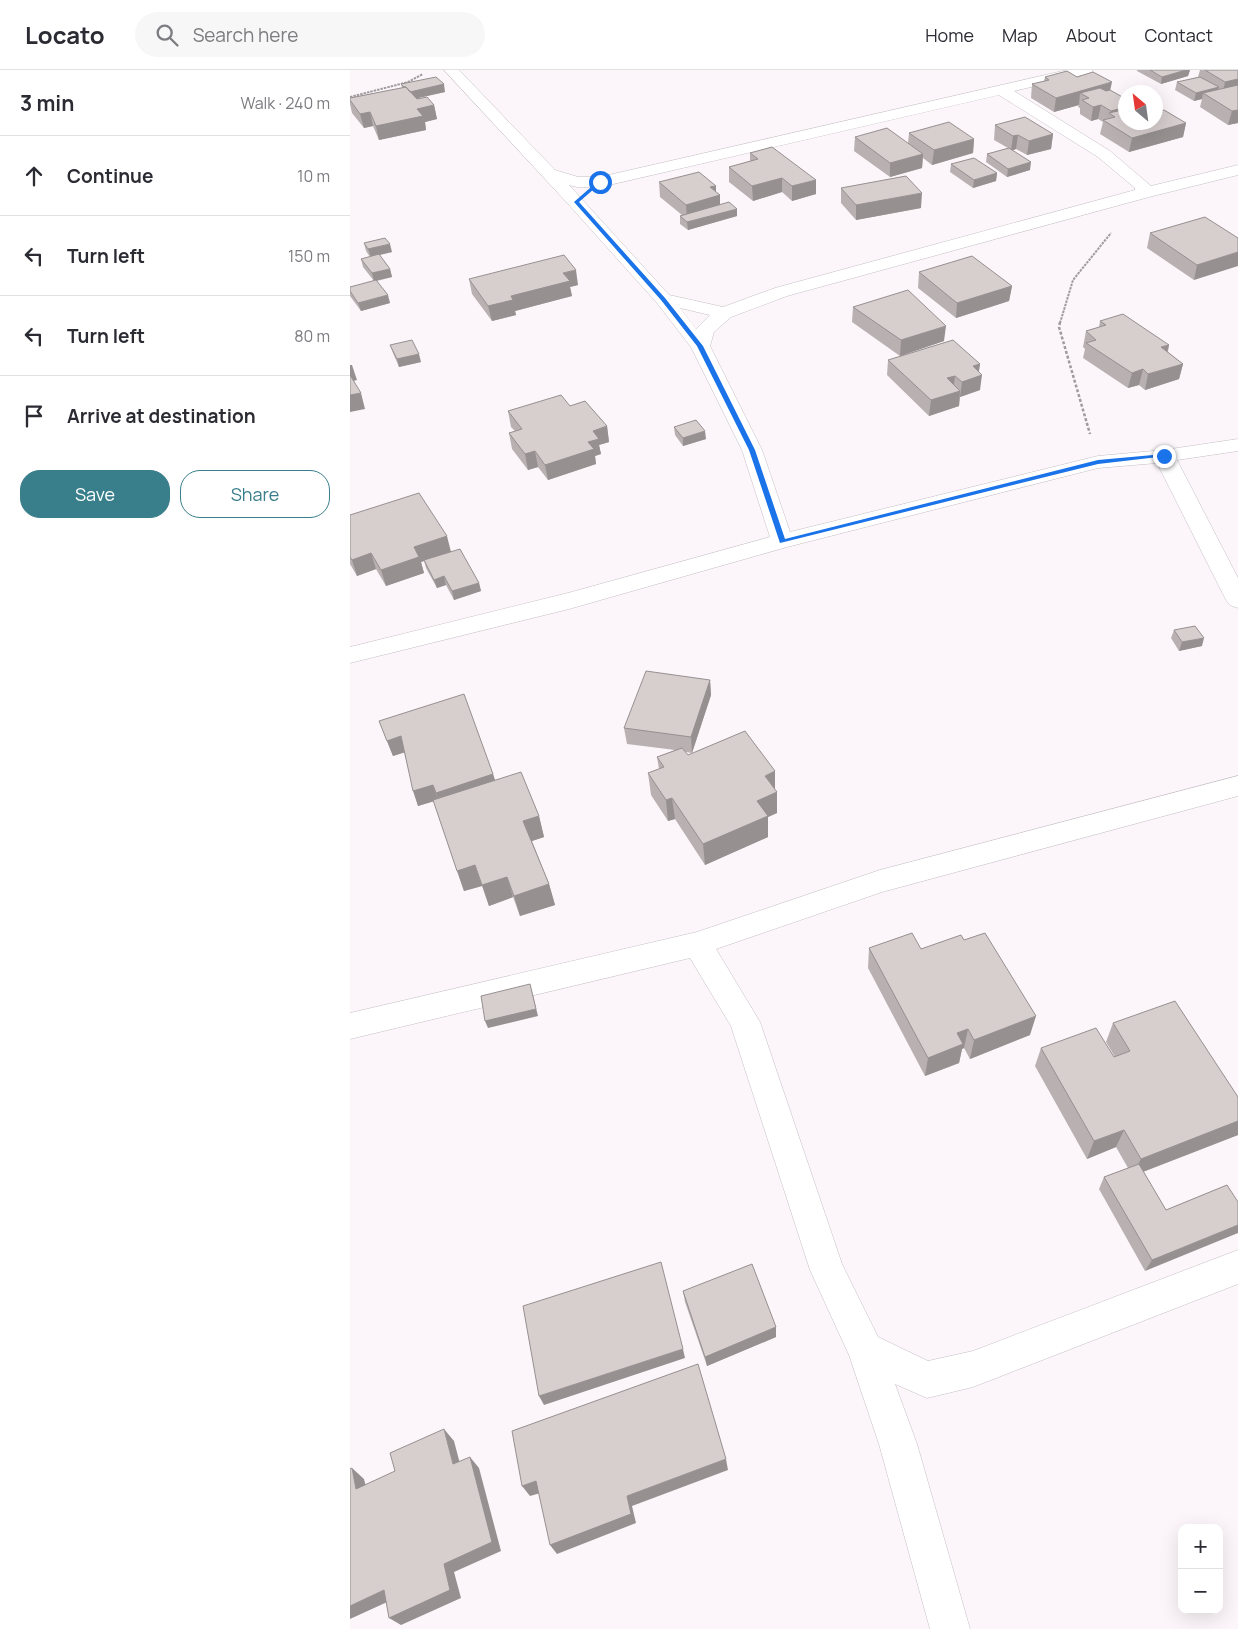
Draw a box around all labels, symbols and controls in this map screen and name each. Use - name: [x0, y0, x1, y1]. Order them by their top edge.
- search box: [135, 12, 485, 57]
- text: Locato: [25, 18, 105, 51]
- icon: search: [153, 21, 181, 49]
- text: Search here: [193, 22, 298, 48]
- text: Home: [925, 23, 974, 47]
- text: Map: [1002, 23, 1038, 47]
- text: About: [1066, 23, 1116, 47]
- text: Contact: [1144, 23, 1213, 47]
- north arrow: [1118, 85, 1163, 130]
- text: 3 min: [20, 89, 74, 117]
- text: Walk · 240 m: [240, 92, 330, 114]
- icon: ahead: [20, 162, 48, 190]
- text: Continue: [67, 163, 153, 189]
- text: 10 m: [297, 165, 330, 187]
- route start: [589, 171, 612, 194]
- icon: left: [20, 242, 48, 270]
- text: Turn left: [67, 243, 145, 269]
- text: 150 m: [288, 245, 330, 267]
- icon: left: [20, 322, 48, 350]
- text: Turn left: [67, 323, 145, 349]
- text: 80 m: [294, 325, 330, 347]
- icon: arrive: [20, 402, 48, 430]
- text: Arrive at destination: [67, 403, 256, 429]
- route end: [1153, 445, 1176, 468]
- button: Save: [20, 470, 170, 518]
- button: Share: [180, 470, 330, 518]
- map controls: [1178, 1524, 1223, 1614]
- button: +: [1178, 1524, 1223, 1569]
- button: −: [1178, 1569, 1223, 1614]

